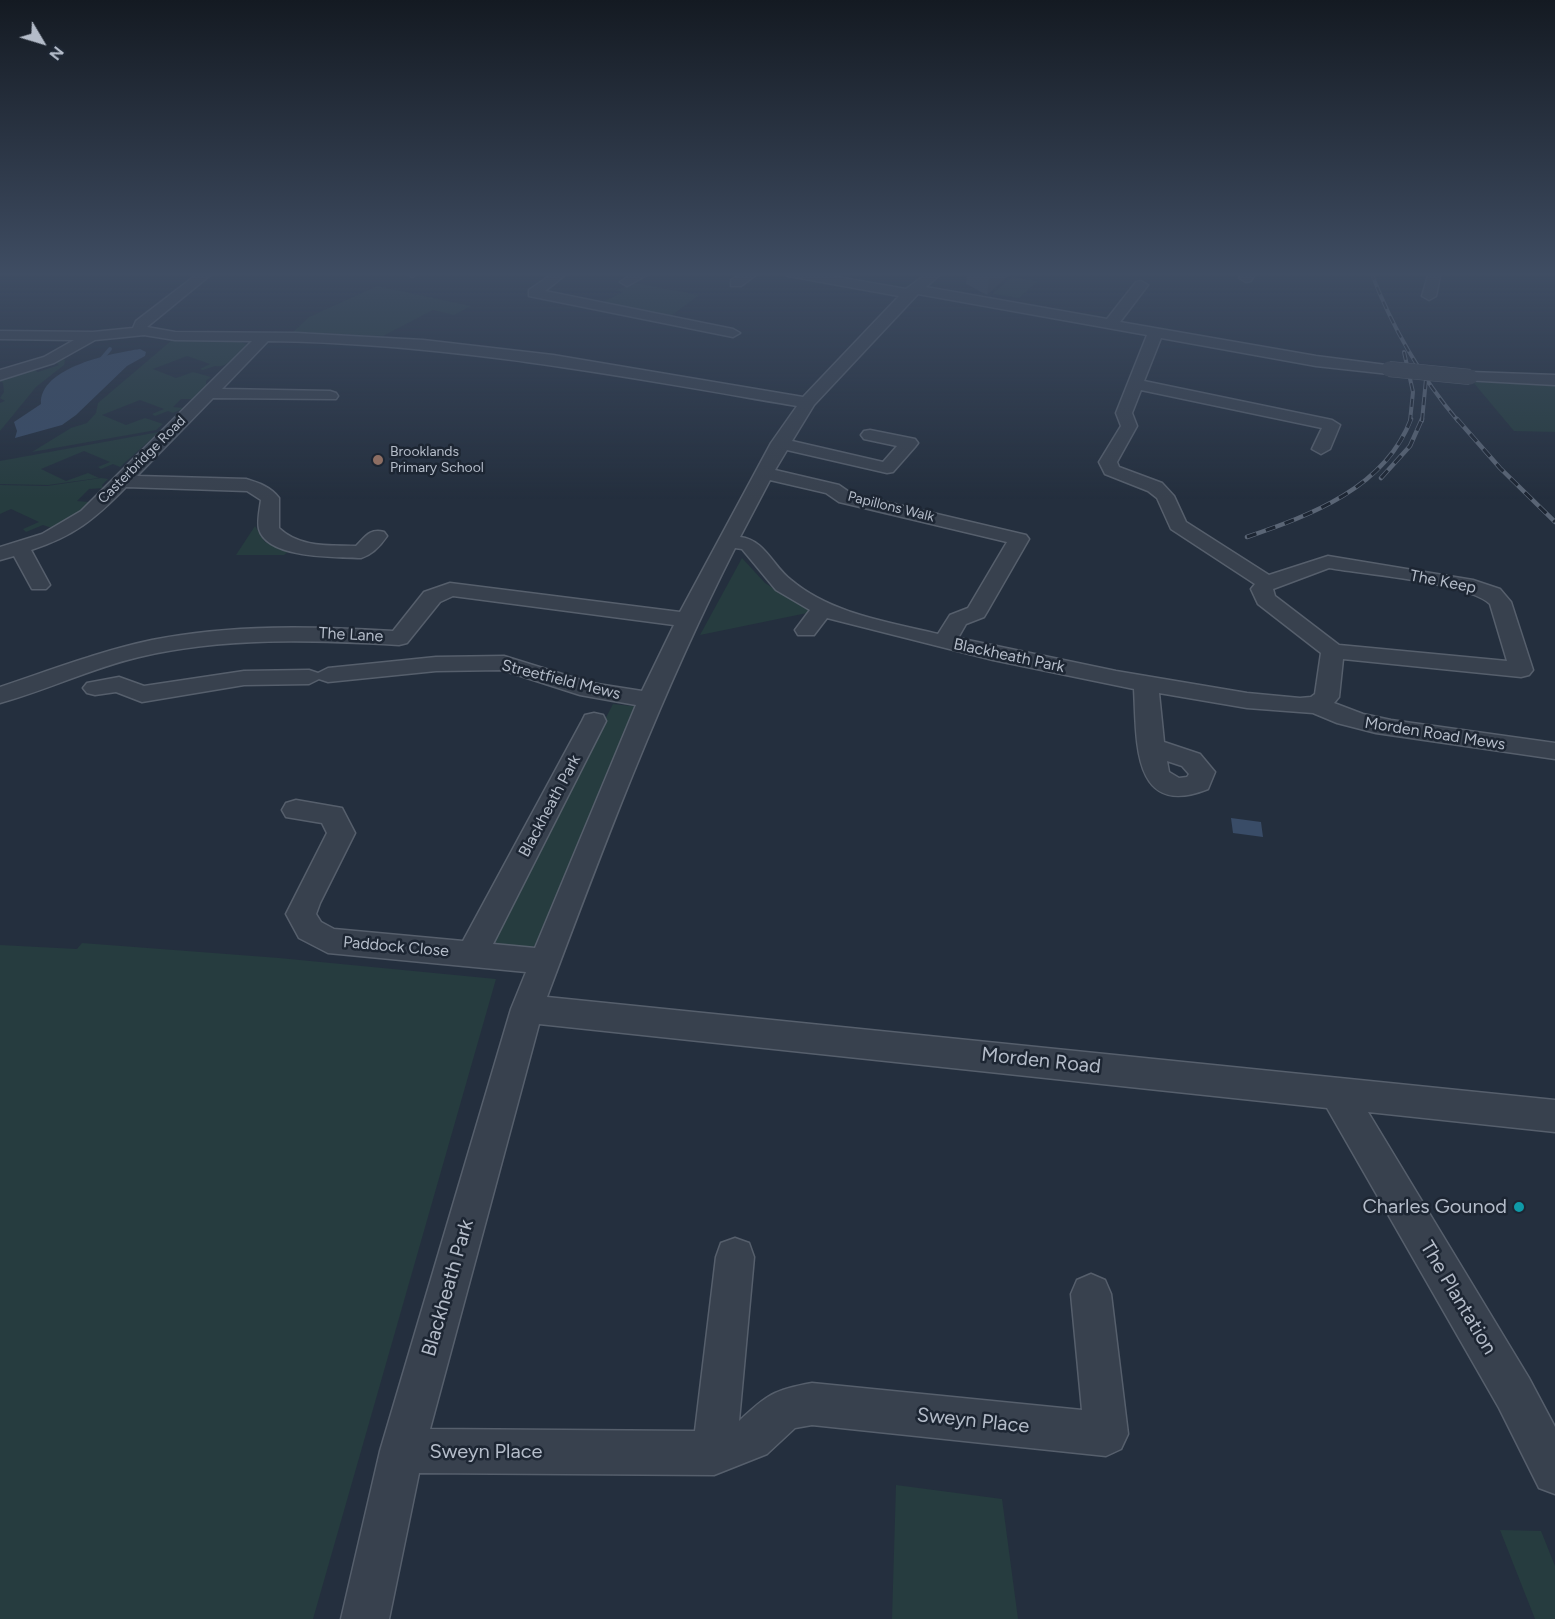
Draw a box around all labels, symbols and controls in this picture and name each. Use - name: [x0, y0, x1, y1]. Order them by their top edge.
- north arrow: [12, 12, 72, 72]
- text: N: [45, 43, 68, 64]
- street label: Casterbridge Road: [95, 413, 189, 507]
- place label: Brooklands Primary School: [390, 444, 484, 476]
- marker: Brooklands Primary School: [371, 453, 385, 467]
- street label: Papillons Walk: [846, 488, 936, 526]
- street label: The Keep: [1408, 566, 1478, 598]
- street label: The Lane: [318, 624, 384, 646]
- street label: Blackheath Park: [952, 635, 1066, 677]
- street label: Streetfield Mews: [499, 656, 623, 704]
- street label: Morden Road Mews: [1363, 713, 1507, 755]
- street label: Blackheath Park: [515, 752, 585, 860]
- street label: Paddock Close: [342, 933, 450, 961]
- street label: Morden Road: [980, 1043, 1102, 1079]
- place label: Charles Gounod: [1362, 1195, 1507, 1219]
- marker: Charles Gounod: [1512, 1200, 1526, 1214]
- street label: Blackheath Park: [417, 1217, 479, 1359]
- street label: The Plantation: [1415, 1237, 1501, 1359]
- street label: Sweyn Place: [916, 1403, 1030, 1439]
- street label: Sweyn Place: [430, 1440, 542, 1464]

